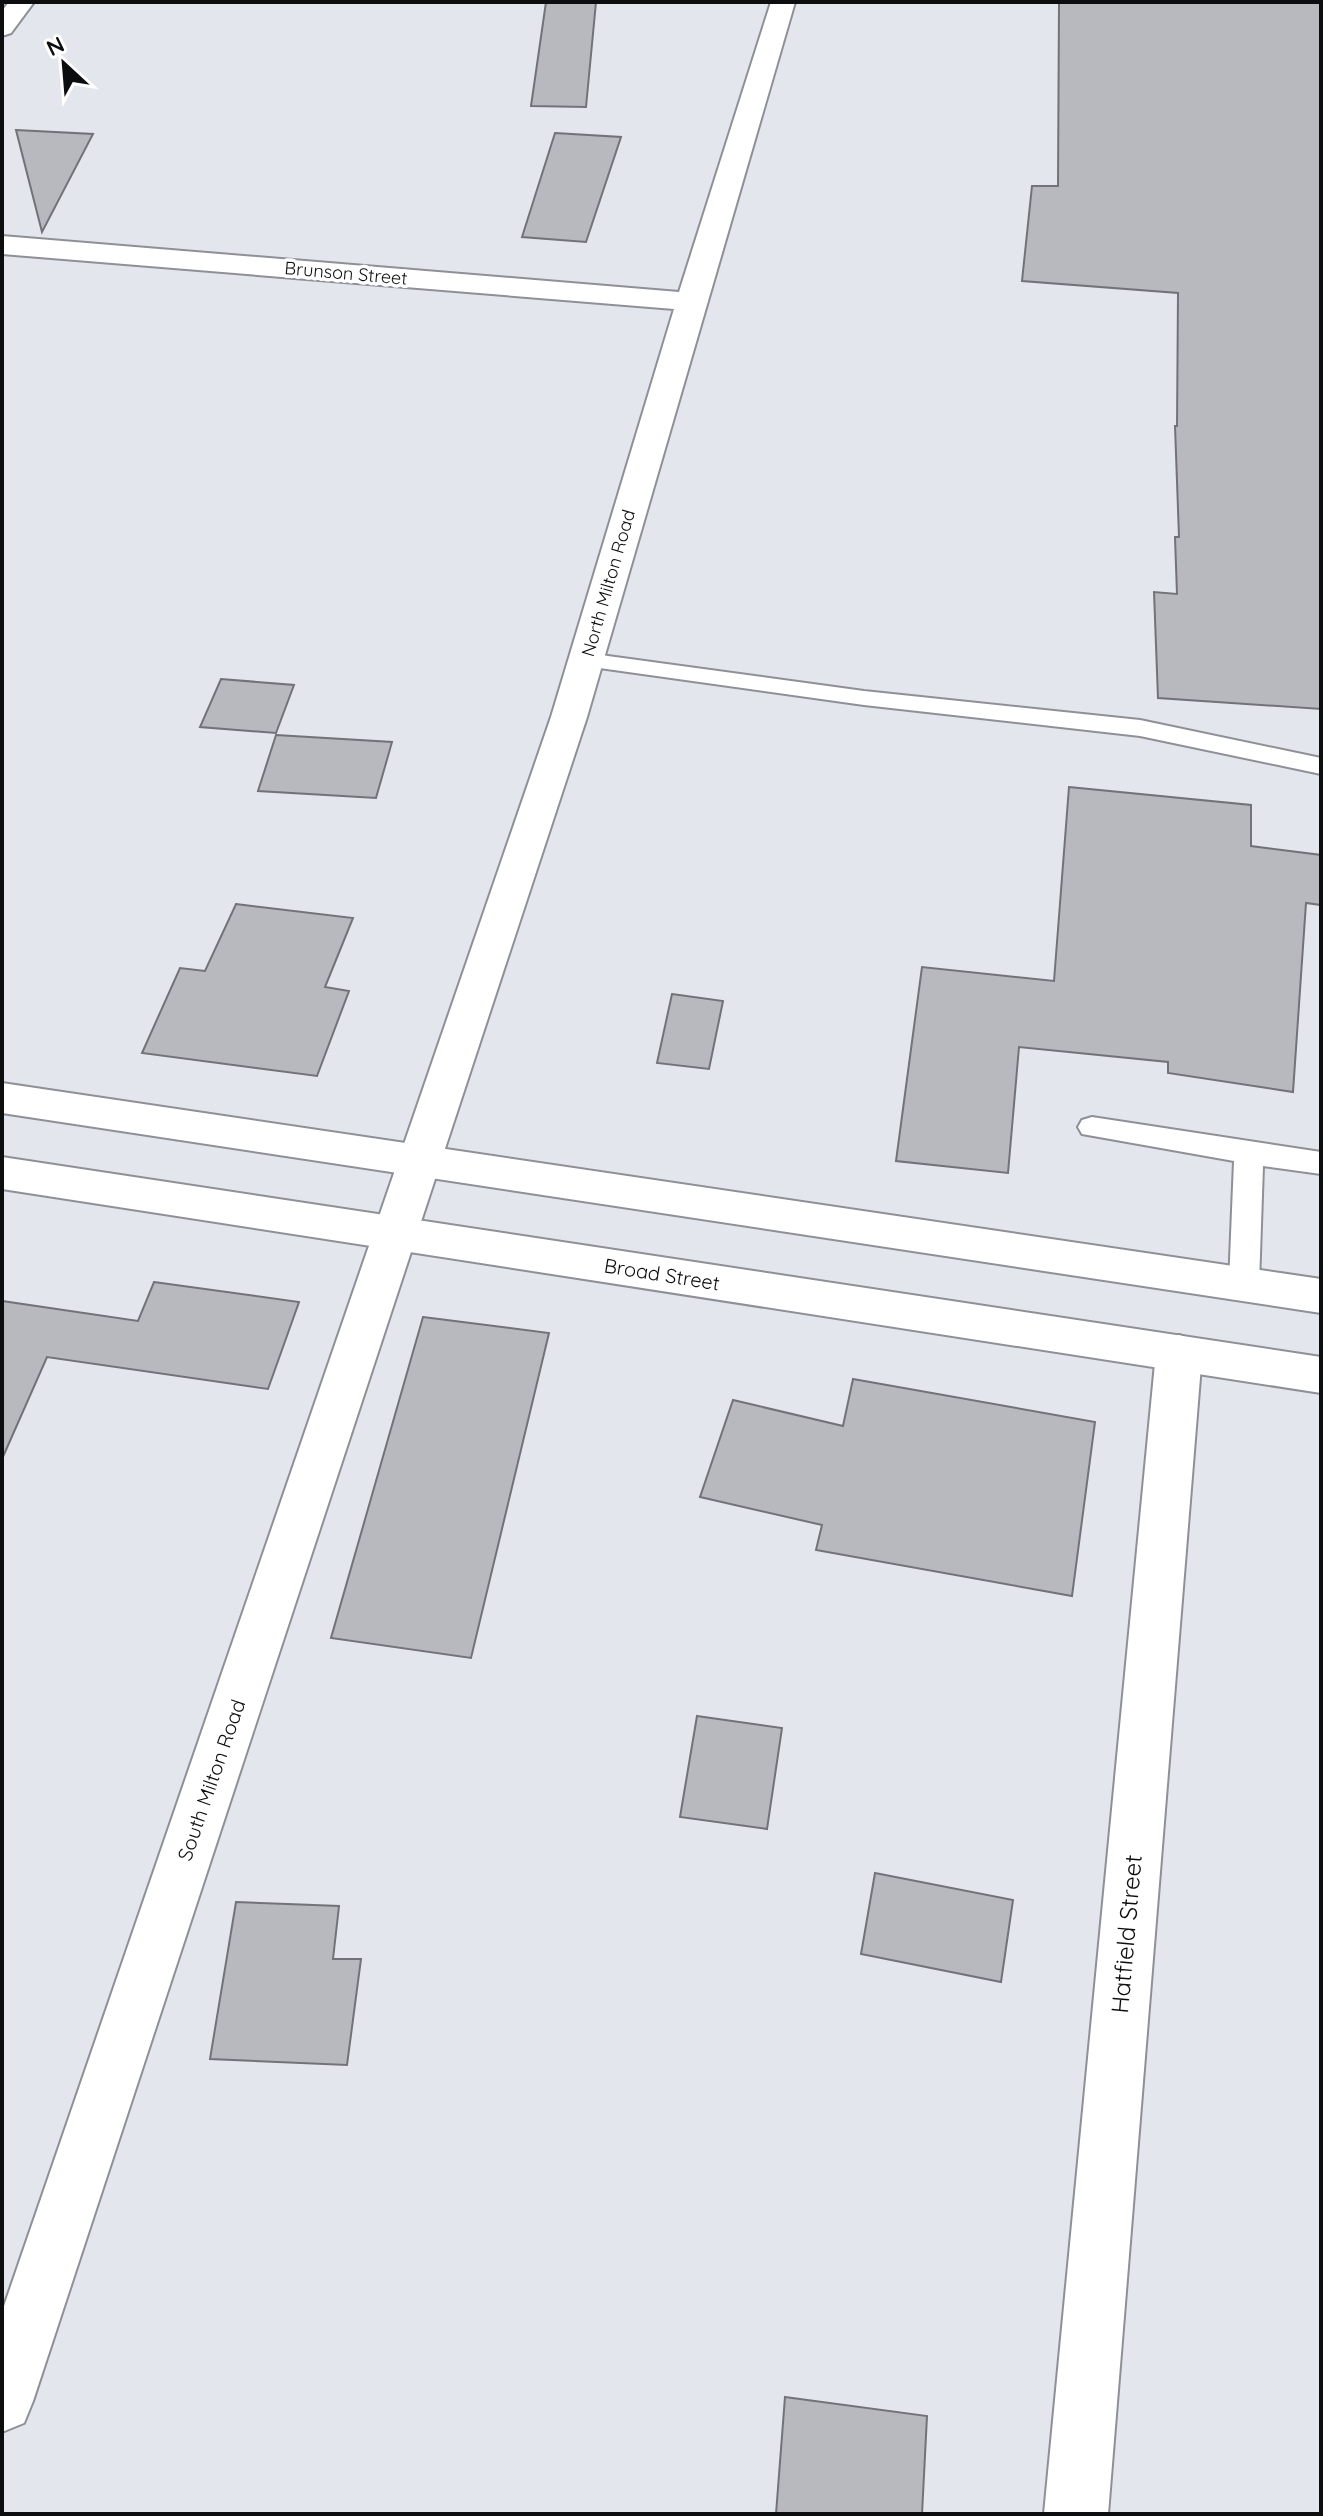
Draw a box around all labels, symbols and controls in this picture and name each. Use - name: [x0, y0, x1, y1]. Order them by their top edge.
- north arrow: [24, 24, 104, 104]
- text: N: [42, 30, 69, 62]
- street label: Brunson Street: [284, 256, 408, 290]
- street label: North Milton Road: [576, 507, 640, 659]
- street label: Broad Street: [602, 1253, 722, 1296]
- street label: South Milton Road: [172, 1696, 250, 1864]
- street label: Hatfield Street: [1104, 1853, 1148, 2015]

